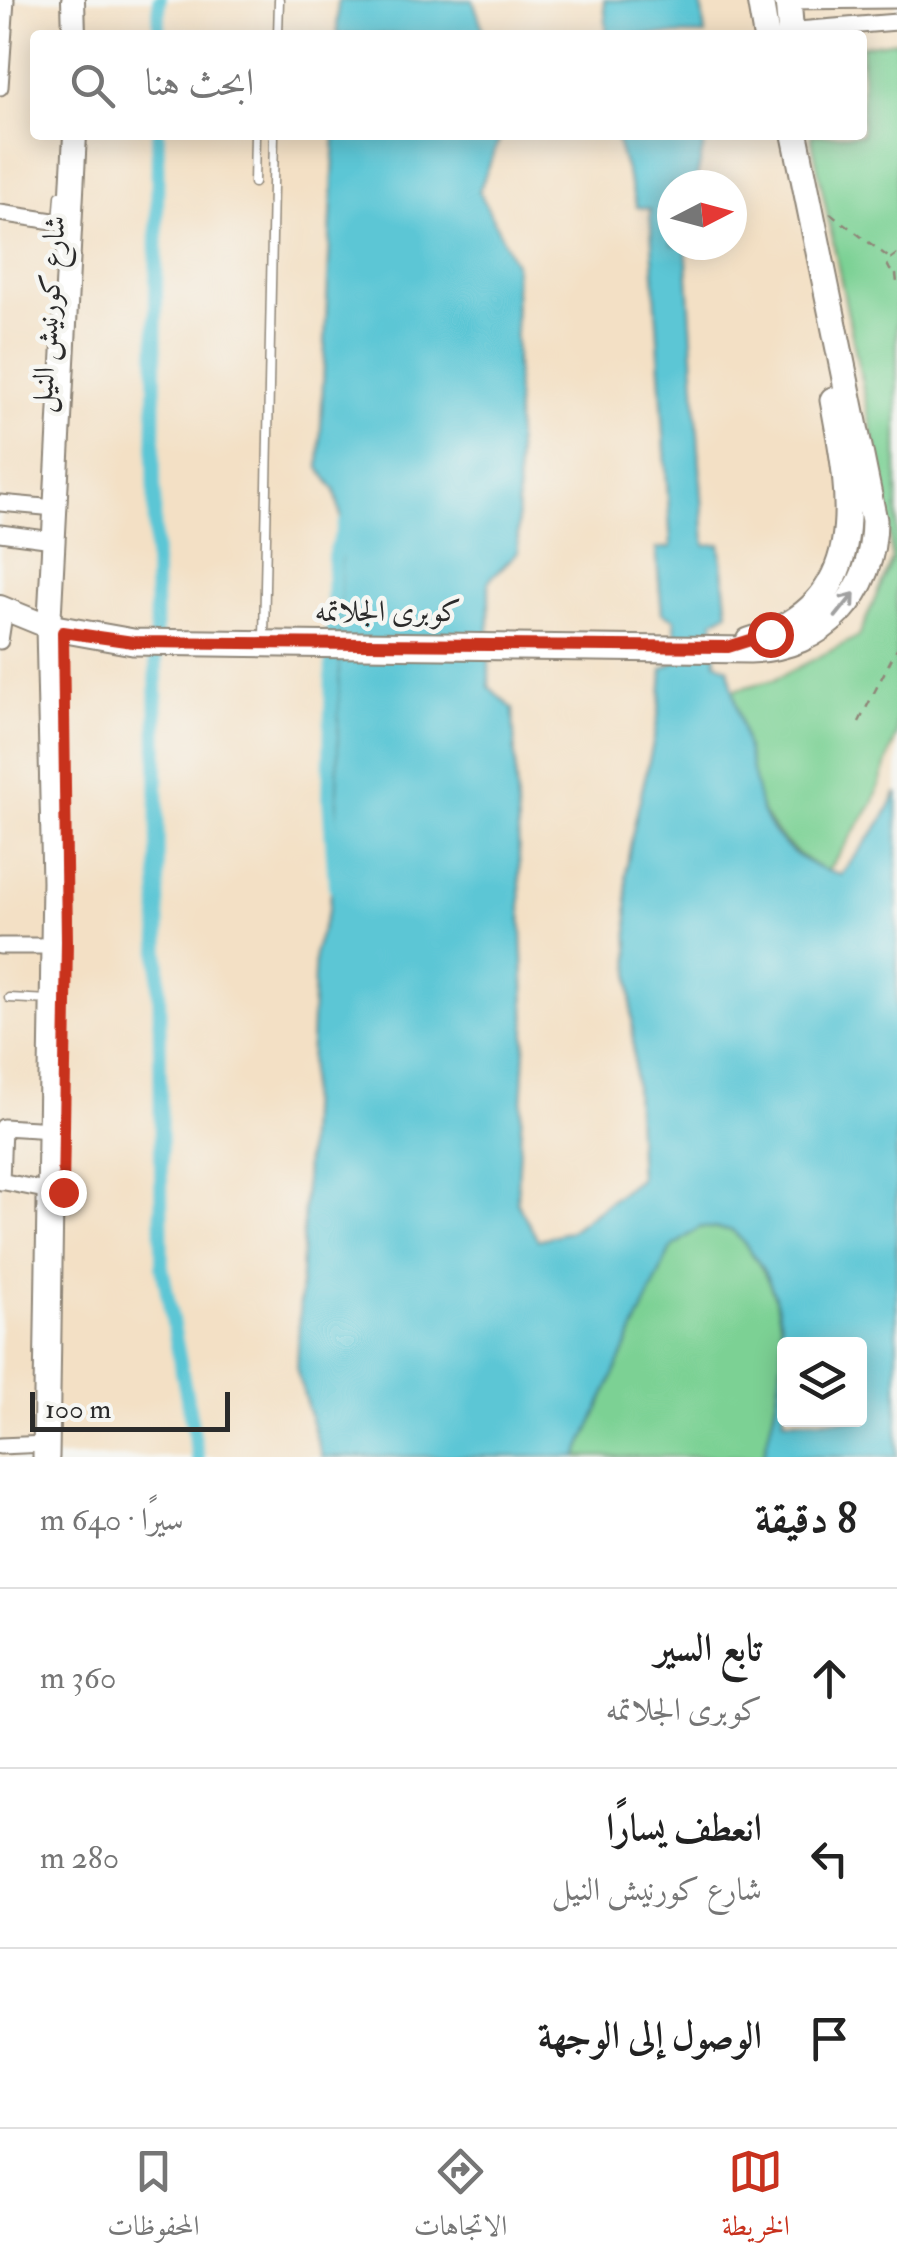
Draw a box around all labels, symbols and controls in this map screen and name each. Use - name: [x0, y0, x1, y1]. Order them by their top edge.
- search box: [30, 30, 867, 140]
- icon: search: [65, 58, 120, 113]
- text: ابحث هنا: [145, 59, 254, 107]
- north arrow: [657, 170, 747, 260]
- street label: شارع كورنيش النيل: [23, 214, 80, 414]
- street label: كوبرى الجلاتمه: [315, 593, 461, 630]
- one-way arrow: [833, 593, 855, 619]
- route start: [748, 612, 794, 658]
- route end: [41, 1170, 87, 1216]
- map controls: [777, 1337, 867, 1427]
- button: layers: [777, 1337, 867, 1427]
- scale bar: [30, 1387, 230, 1432]
- text: 100 m: [45, 1392, 111, 1427]
- text: 8 دقيقة: [755, 1493, 857, 1545]
- text: سيرًا · 640 m: [40, 1500, 184, 1540]
- text: تابع السير: [655, 1624, 762, 1672]
- icon: ahead: [802, 1651, 857, 1706]
- text: 360 m: [40, 1658, 116, 1698]
- text: كوبرى الجلاتمه: [605, 1690, 762, 1730]
- text: انعطف يسارًا: [606, 1804, 762, 1852]
- icon: left: [802, 1831, 857, 1886]
- text: 280 m: [40, 1838, 119, 1878]
- text: شارع كورنيش النيل: [551, 1870, 762, 1910]
- icon: arrive: [802, 2011, 857, 2066]
- text: الوصول إلى الوجهة: [538, 2012, 762, 2060]
- tab: المحفوظات: [107, 2144, 199, 2253]
- tab: الاتجاهات: [414, 2144, 507, 2253]
- tab: الخريطة: [722, 2144, 790, 2253]

